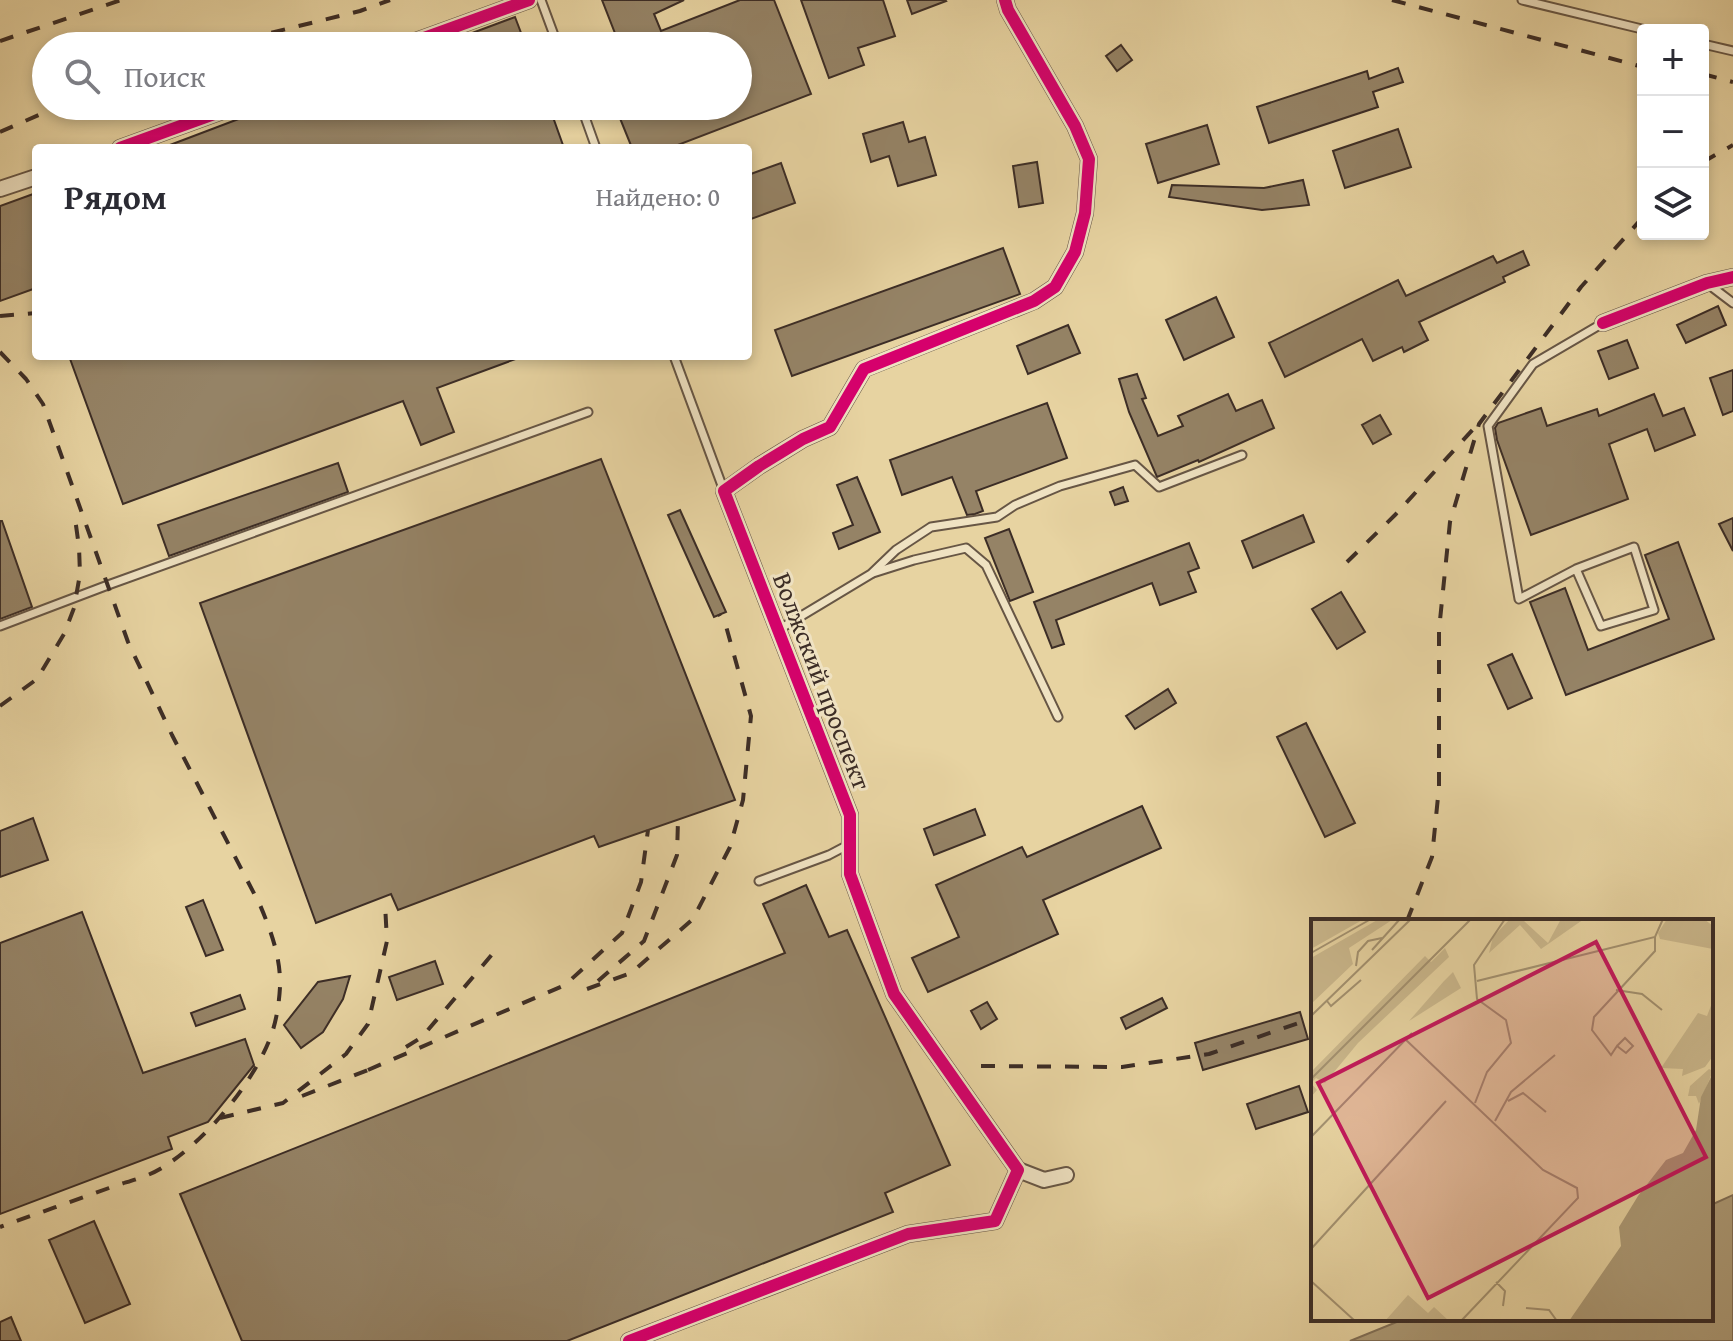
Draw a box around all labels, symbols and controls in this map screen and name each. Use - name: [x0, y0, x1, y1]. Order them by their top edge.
- map controls: [1637, 24, 1709, 240]
- button: +: [1637, 24, 1709, 96]
- search box: [32, 32, 752, 120]
- icon: search: [60, 54, 104, 98]
- text: Поиск: [124, 54, 206, 98]
- button: −: [1637, 96, 1709, 168]
- button: layers: [1637, 168, 1709, 240]
- text: Рядом: [64, 172, 167, 221]
- text: Найдено: 0: [596, 177, 720, 216]
- street label: Волжский проспект: [763, 567, 882, 795]
- inset map: [1311, 919, 1713, 1321]

